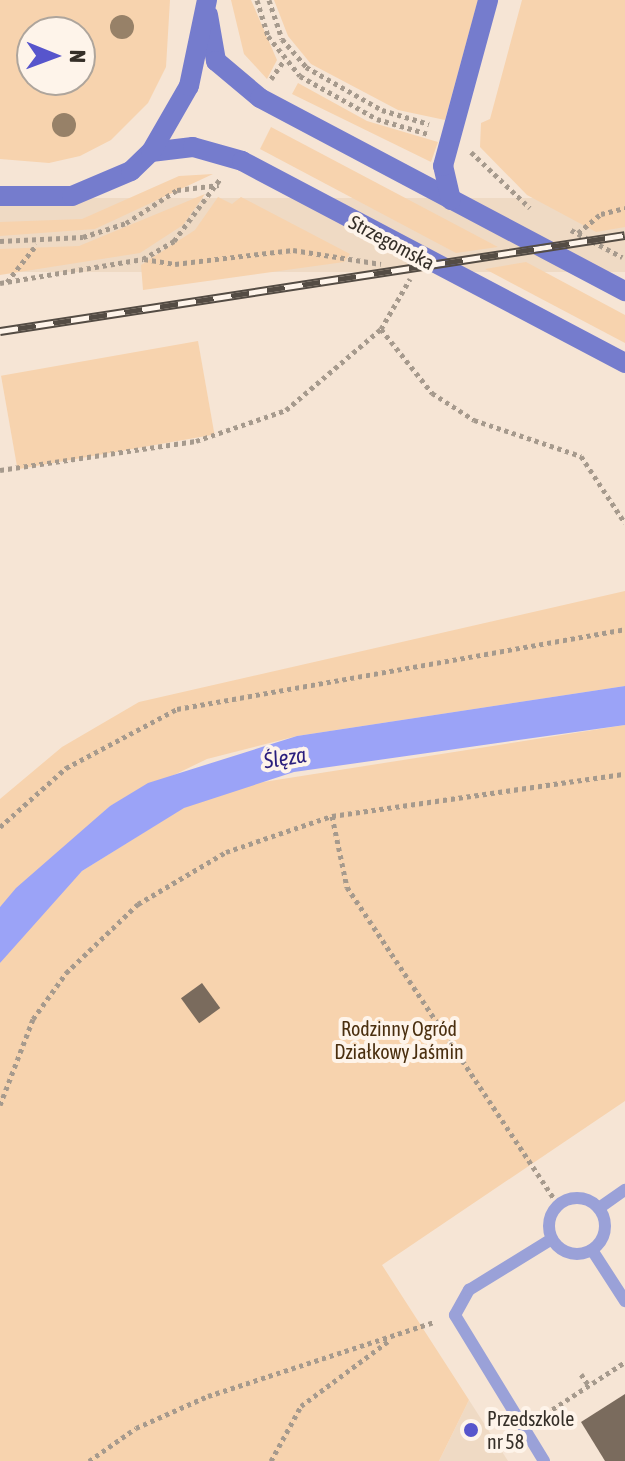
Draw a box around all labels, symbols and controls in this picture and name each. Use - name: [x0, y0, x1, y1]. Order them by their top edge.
- north arrow: [16, 16, 96, 96]
- text: N: [65, 50, 91, 63]
- street label: Strzegomska: [345, 210, 439, 274]
- water label: Ślęza: [262, 742, 308, 774]
- park label: Rodzinny Ogród Działkowy Jaśmin: [334, 1017, 464, 1064]
- place label: Przedszkole nr 58: [487, 1406, 574, 1453]
- marker: Przedszkole nr 58: [462, 1421, 480, 1439]

